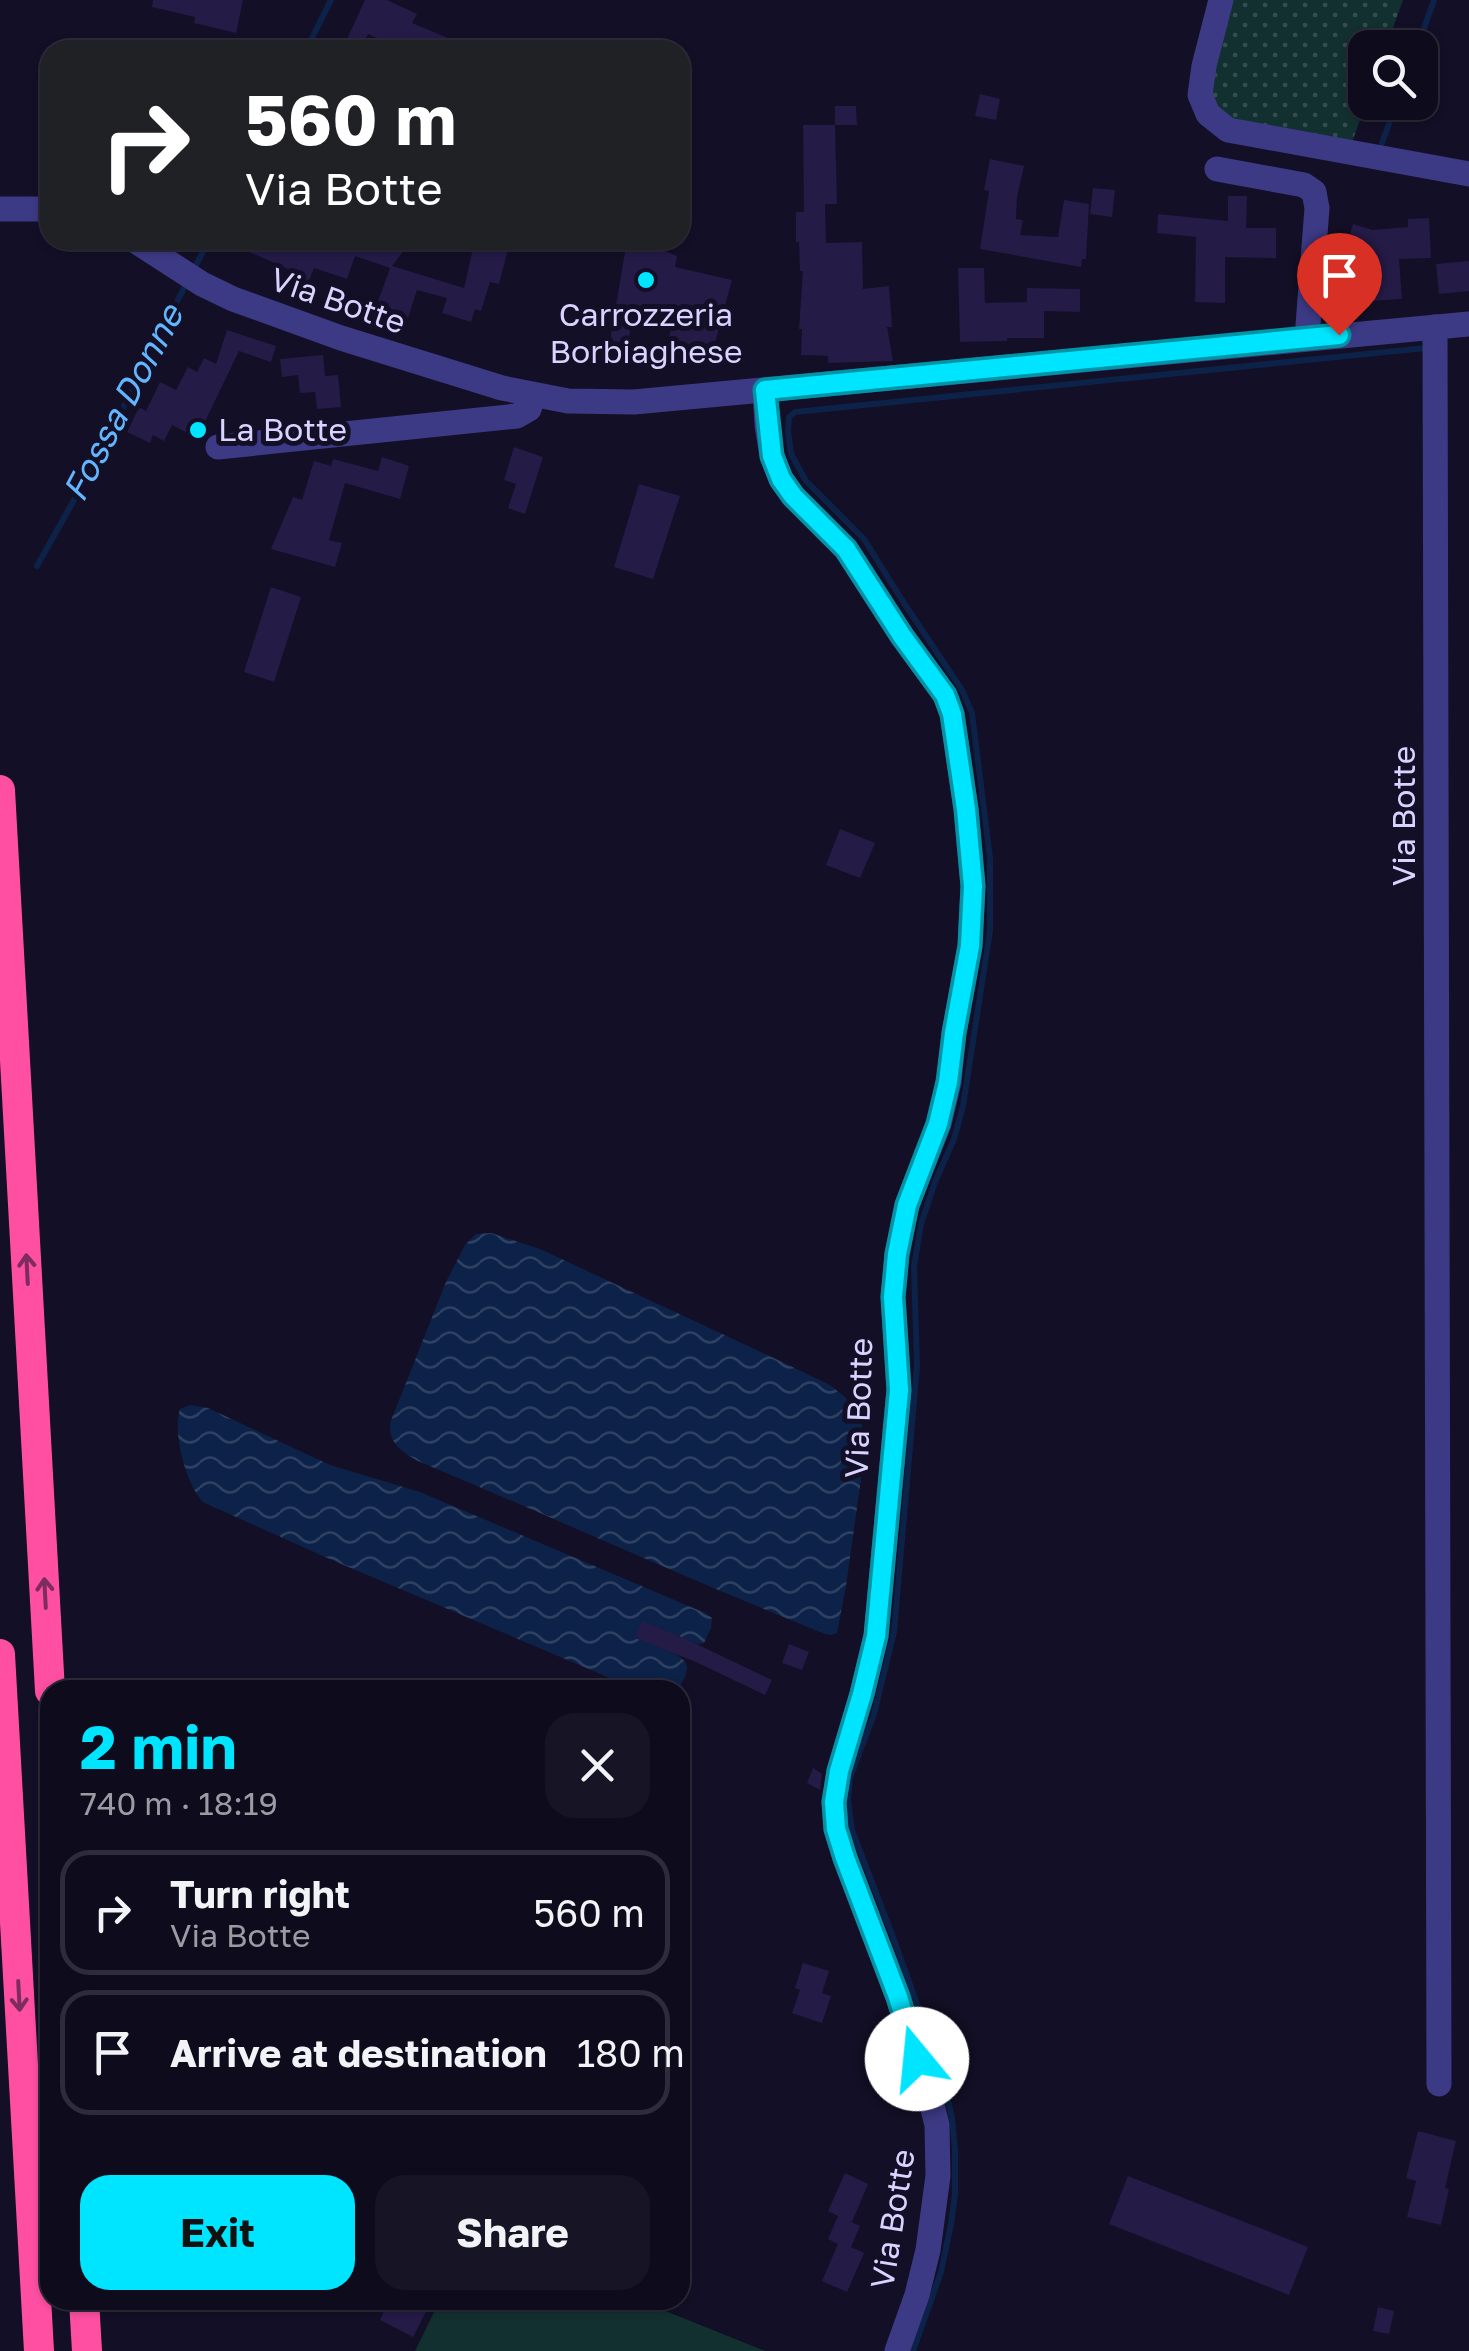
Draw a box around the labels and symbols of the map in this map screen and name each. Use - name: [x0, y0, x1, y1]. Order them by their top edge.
- pin: [1297, 233, 1382, 336]
- street label: Via Botte: [266, 259, 411, 341]
- marker: Carrozzeria Borbiaghese: [635, 269, 657, 291]
- water label: Fossa Donne: [53, 295, 193, 508]
- place label: Carrozzeria Borbiaghese: [550, 295, 742, 370]
- place label: La Botte: [218, 410, 347, 448]
- marker: La Botte: [187, 419, 209, 441]
- street label: Via Botte: [1384, 746, 1422, 886]
- one-way arrow: [17, 1253, 36, 1285]
- street label: Via Botte: [837, 1337, 879, 1479]
- one-way arrow: [35, 1578, 54, 1610]
- one-way arrow: [10, 1979, 29, 2011]
- position arrow: [865, 2007, 969, 2111]
- street label: Via Botte: [862, 2146, 922, 2291]

